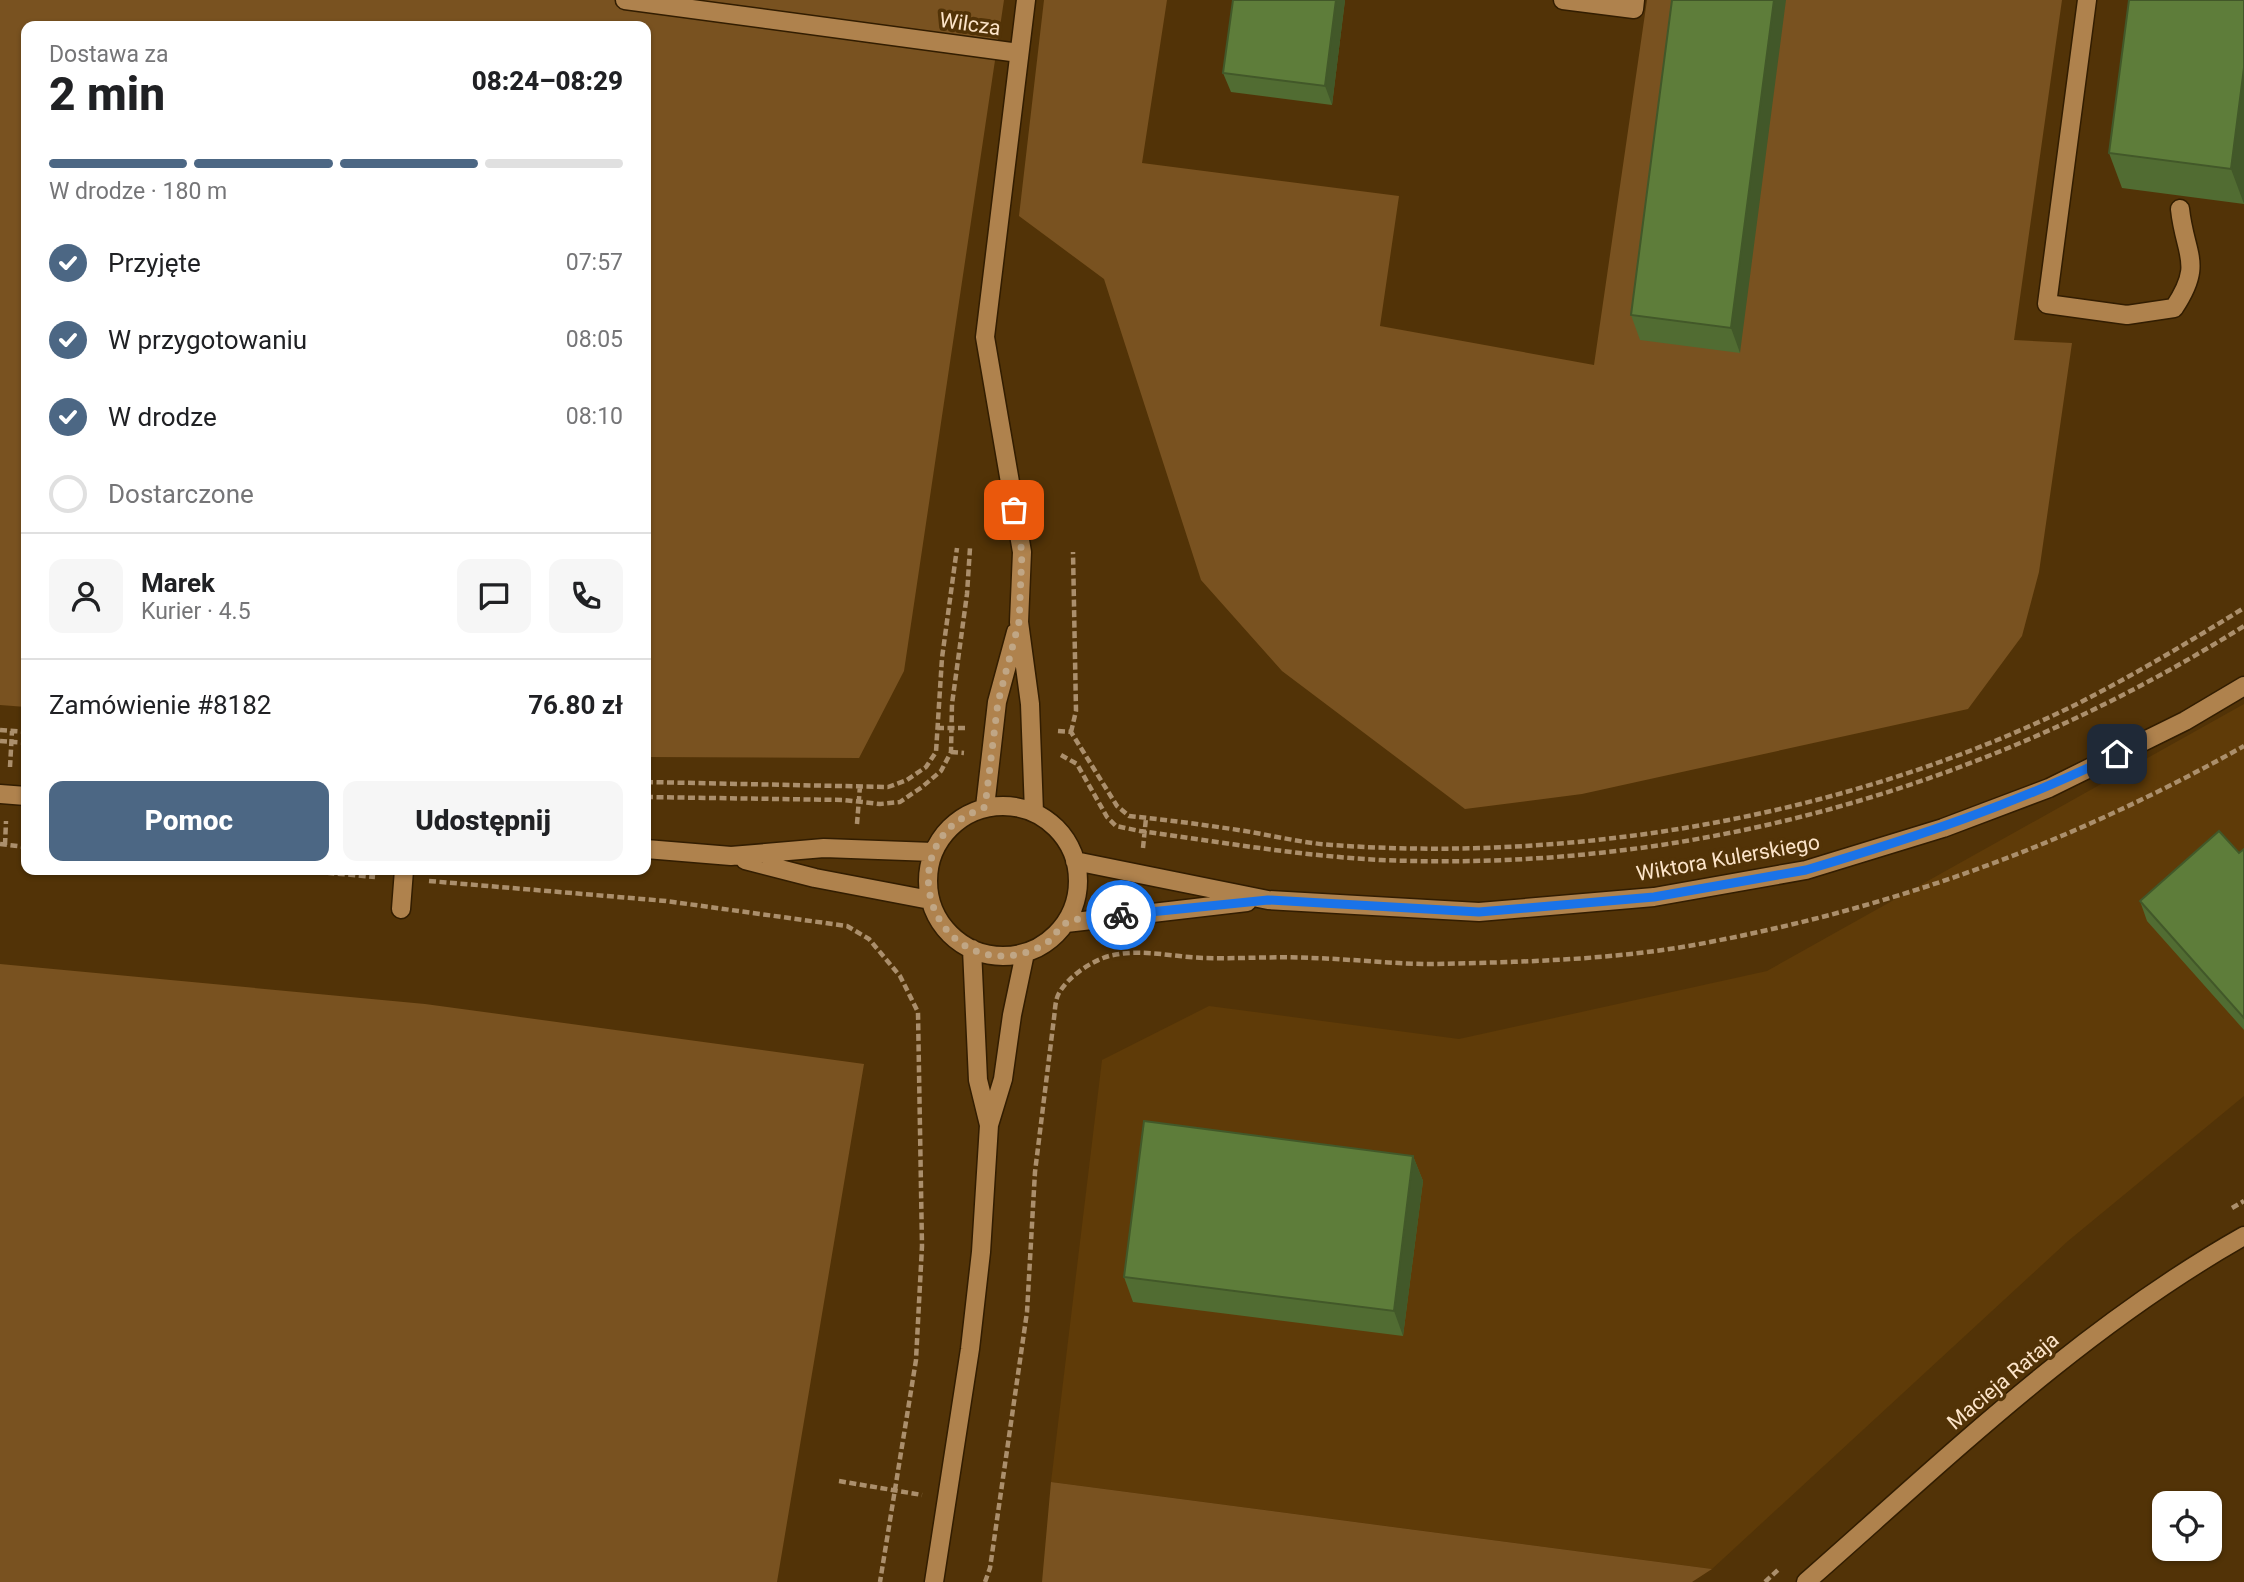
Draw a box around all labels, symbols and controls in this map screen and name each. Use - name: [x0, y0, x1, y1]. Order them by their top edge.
- street label: Wilcza: [938, 8, 1002, 40]
- text: Dostawa za: [49, 41, 169, 68]
- text: 08:24–08:29: [472, 66, 623, 96]
- text: 2 min: [49, 67, 165, 121]
- text: W drodze · 180 m: [49, 178, 227, 205]
- icon: check: [49, 244, 87, 282]
- text: Przyjęte: [108, 248, 201, 278]
- text: 07:57: [566, 249, 623, 276]
- icon: check: [49, 321, 87, 359]
- text: W przygotowaniu: [108, 325, 307, 355]
- text: 08:05: [566, 326, 623, 353]
- icon: check: [49, 398, 87, 436]
- text: W drodze: [108, 402, 217, 432]
- text: 08:10: [566, 403, 623, 430]
- text: Dostarczone: [108, 479, 254, 509]
- pin: [984, 480, 1044, 540]
- icon: bag: [995, 491, 1033, 529]
- button: person: [49, 559, 123, 633]
- button: chat: [457, 559, 531, 633]
- button: phone: [549, 559, 623, 633]
- text: Marek: [141, 568, 215, 598]
- text: Kurier · 4.5: [141, 598, 251, 625]
- text: Zamówienie #8182: [49, 690, 271, 720]
- text: 76.80 zł: [528, 690, 623, 720]
- pin: [2087, 724, 2147, 784]
- icon: home: [2098, 735, 2136, 773]
- button: Pomoc: [49, 781, 329, 861]
- button: Udostępnij: [343, 781, 623, 861]
- street label: Wiktora Kulerskiego: [1634, 830, 1822, 886]
- courier: [1086, 880, 1156, 950]
- icon: bike: [1102, 896, 1140, 934]
- street label: Macieja Rataja: [1943, 1328, 2063, 1434]
- map controls: [2152, 1491, 2222, 1561]
- button: locate: [2152, 1491, 2222, 1561]

